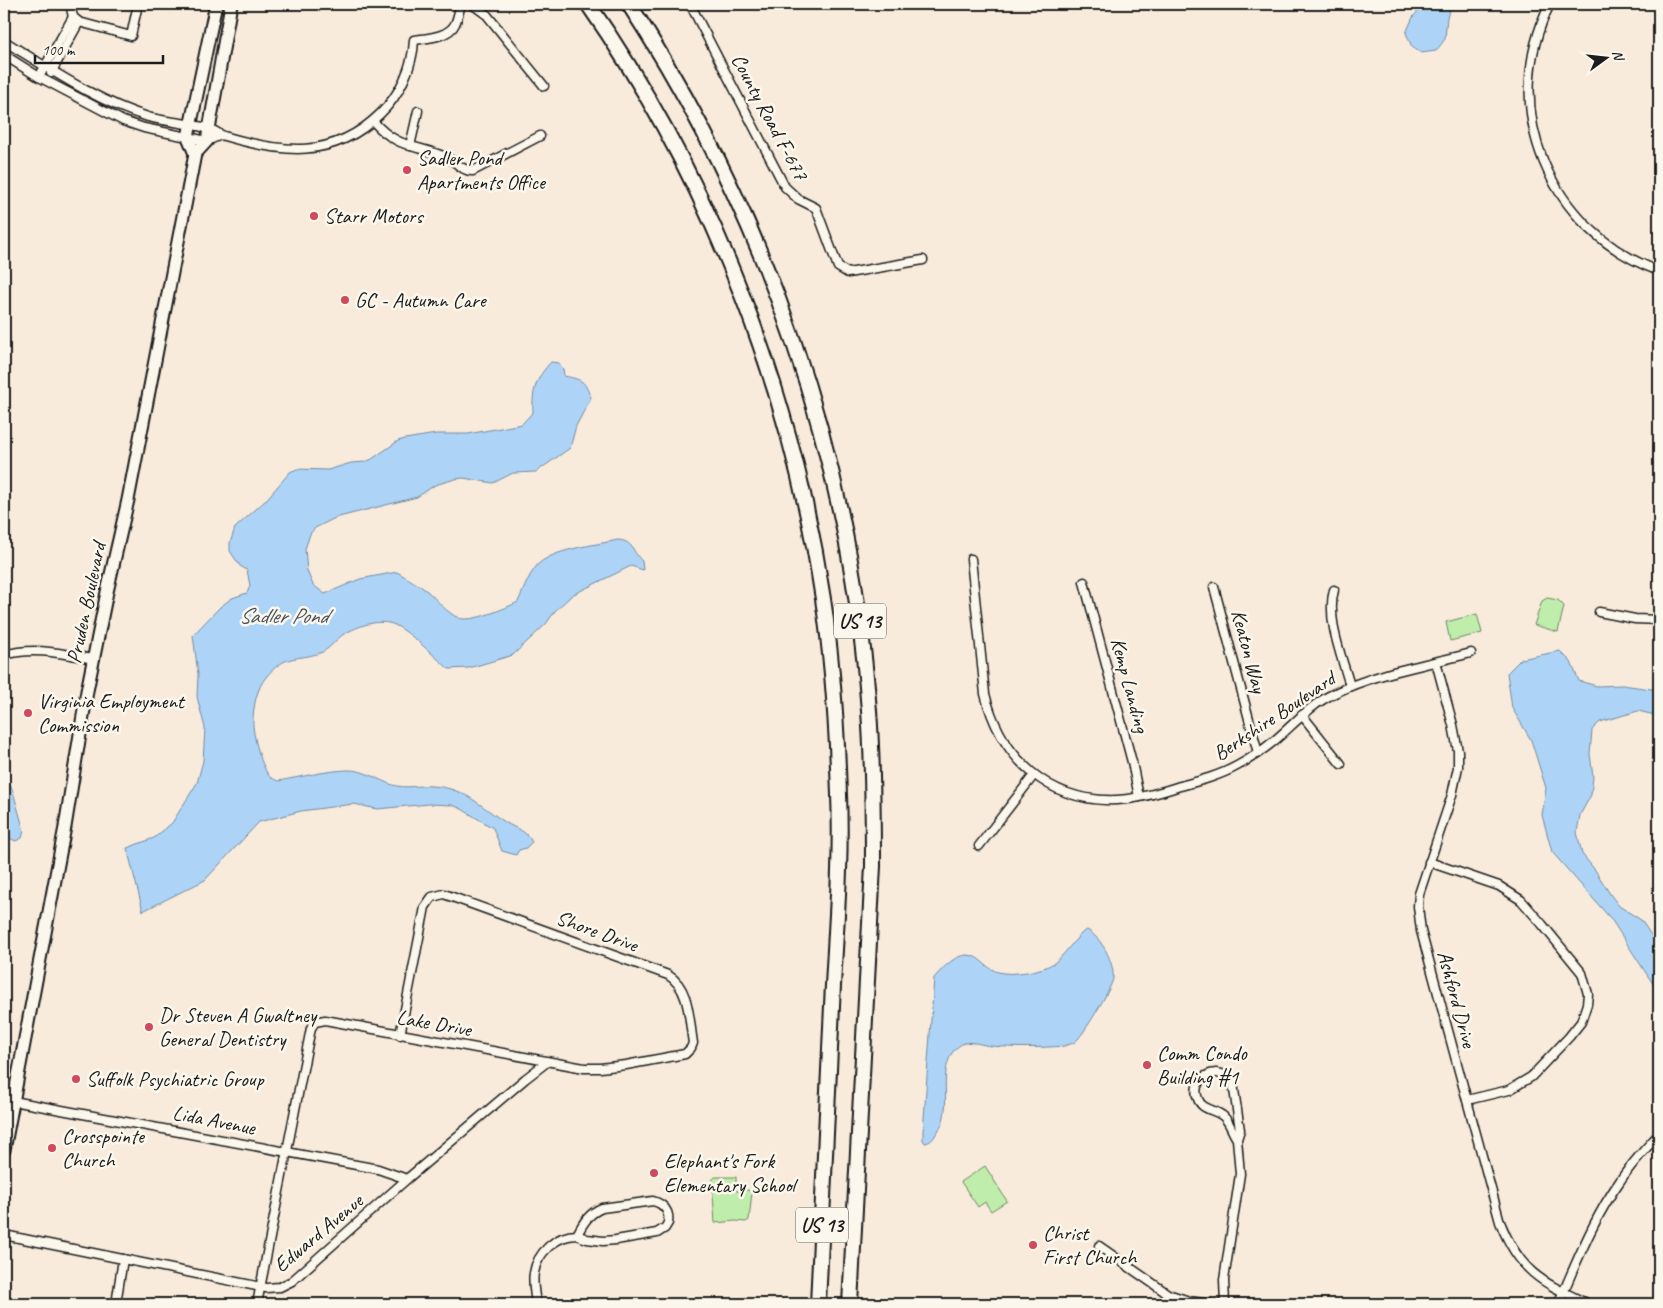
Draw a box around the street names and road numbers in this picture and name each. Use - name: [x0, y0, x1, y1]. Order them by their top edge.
- street label: County Road F-677: [726, 49, 815, 186]
- street label: Pruden Boulevard: [61, 537, 112, 666]
- road number: US 13: [834, 604, 886, 638]
- street label: Keaton Way: [1225, 606, 1273, 697]
- street label: Kemp Landing: [1105, 635, 1156, 737]
- street label: Berkshire Boulevard: [1208, 664, 1342, 766]
- street label: Shore Drive: [553, 904, 643, 958]
- street label: Ashford Drive: [1432, 948, 1483, 1051]
- street label: Lake Drive: [395, 1004, 475, 1043]
- street label: Lida Avenue: [171, 1099, 258, 1141]
- street label: Edward Avenue: [268, 1187, 370, 1278]
- road number: US 13: [796, 1208, 848, 1242]

